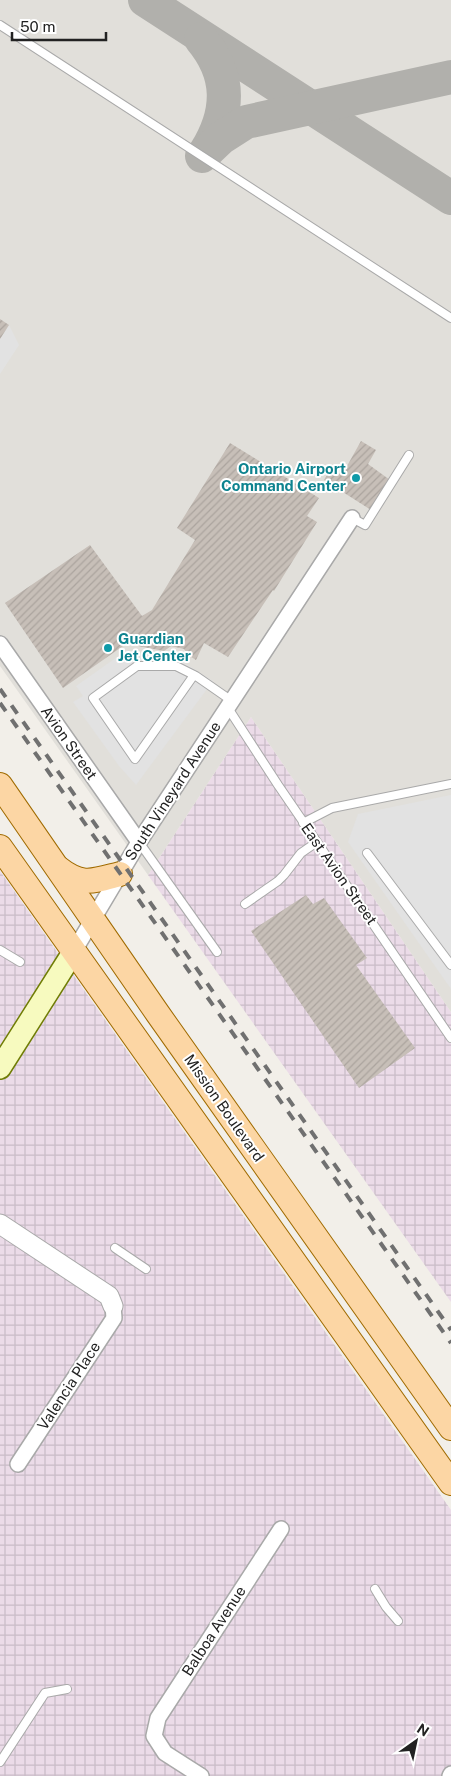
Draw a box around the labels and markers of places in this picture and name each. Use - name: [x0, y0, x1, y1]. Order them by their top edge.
- place label: Ontario Airport Command Center: [221, 460, 346, 494]
- marker: Ontario Airport Command Center: [350, 472, 362, 484]
- place label: Guardian Jet Center: [118, 630, 191, 664]
- marker: Guardian Jet Center: [102, 642, 114, 654]

